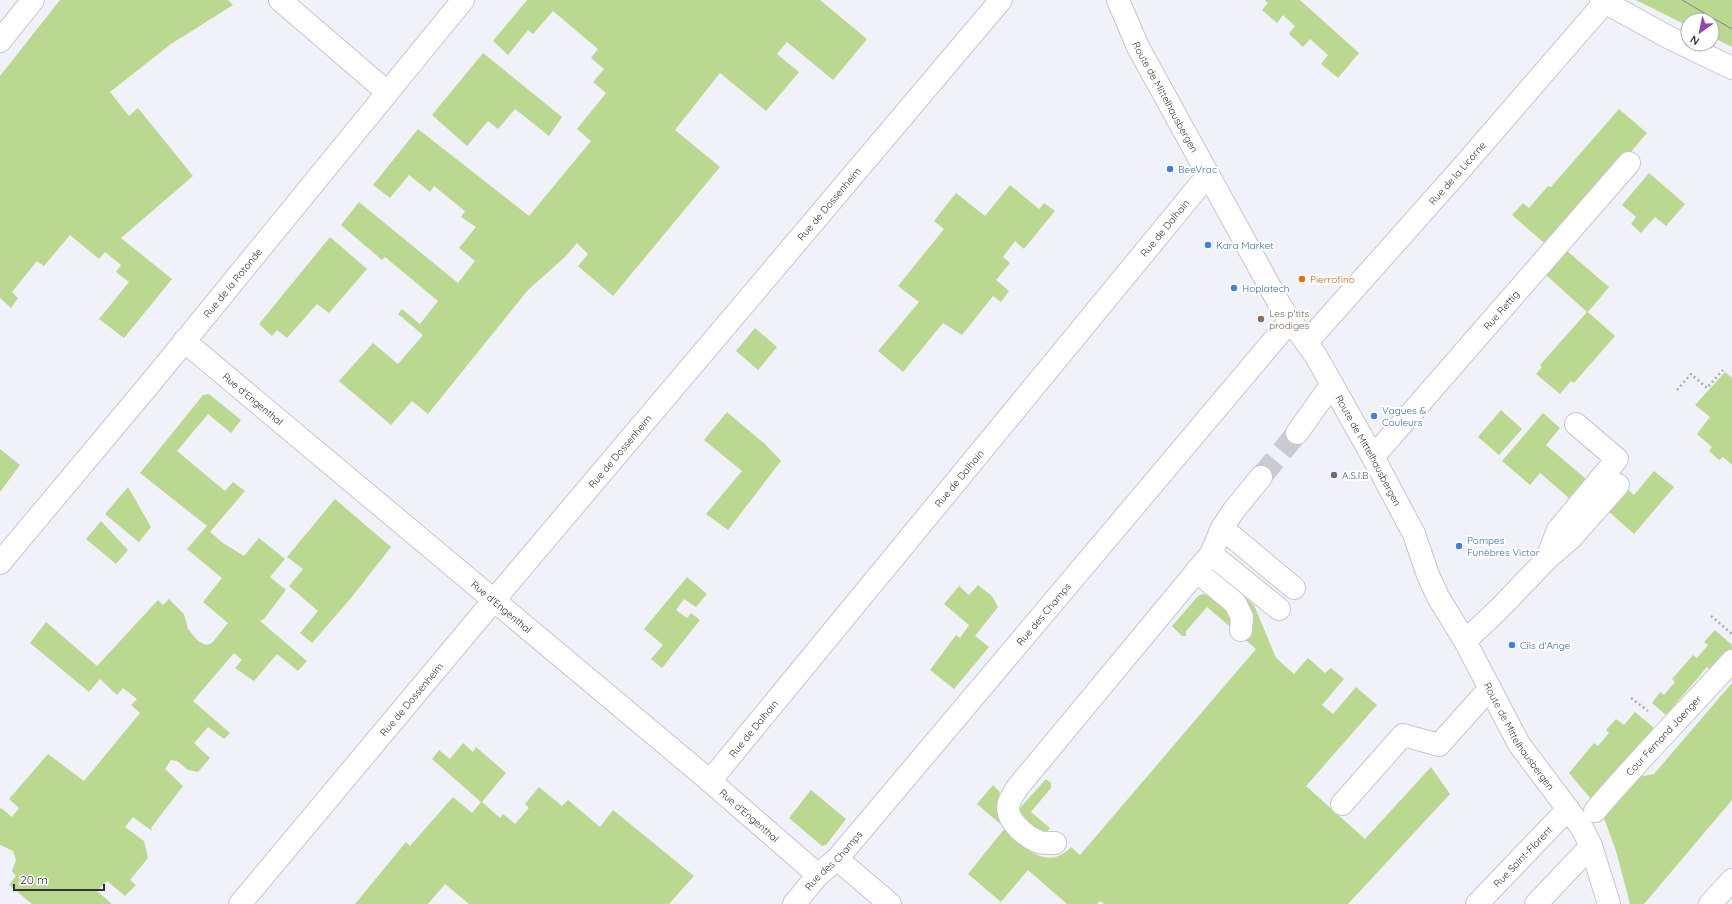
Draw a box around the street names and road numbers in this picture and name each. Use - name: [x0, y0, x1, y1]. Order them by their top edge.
- street label: Route de Mittelhausbergen: [1130, 39, 1201, 155]
- street label: Rue de la Licorne: [1426, 138, 1489, 207]
- street label: Rue de Dossenheim: [794, 164, 864, 243]
- street label: Rue de Dalhain: [1137, 196, 1192, 259]
- street label: Rue de la Rotonde: [200, 245, 265, 320]
- street label: Rue Rettig: [1480, 287, 1522, 332]
- street label: Rue d'Engenthal: [220, 370, 286, 428]
- street label: Route de Mittelhausbergen: [1333, 393, 1404, 508]
- street label: Rue de Dossenheim: [585, 412, 654, 490]
- street label: Rue de Dalhain: [932, 447, 986, 509]
- street label: Rue d'Engenthal: [469, 578, 535, 636]
- street label: Rue des Champs: [1013, 580, 1074, 648]
- street label: Rue de Dossenheim: [377, 660, 446, 739]
- street label: Route de Mittelhausbergen: [1481, 680, 1558, 792]
- street label: Cour Fernand Jaenger: [1623, 692, 1704, 778]
- street label: Rue de Dalhain: [726, 697, 781, 760]
- street label: Rue d'Engenthal: [717, 786, 782, 845]
- street label: Rue Saint-Florent: [1490, 823, 1555, 890]
- street label: Rue des Champs: [802, 827, 865, 893]

